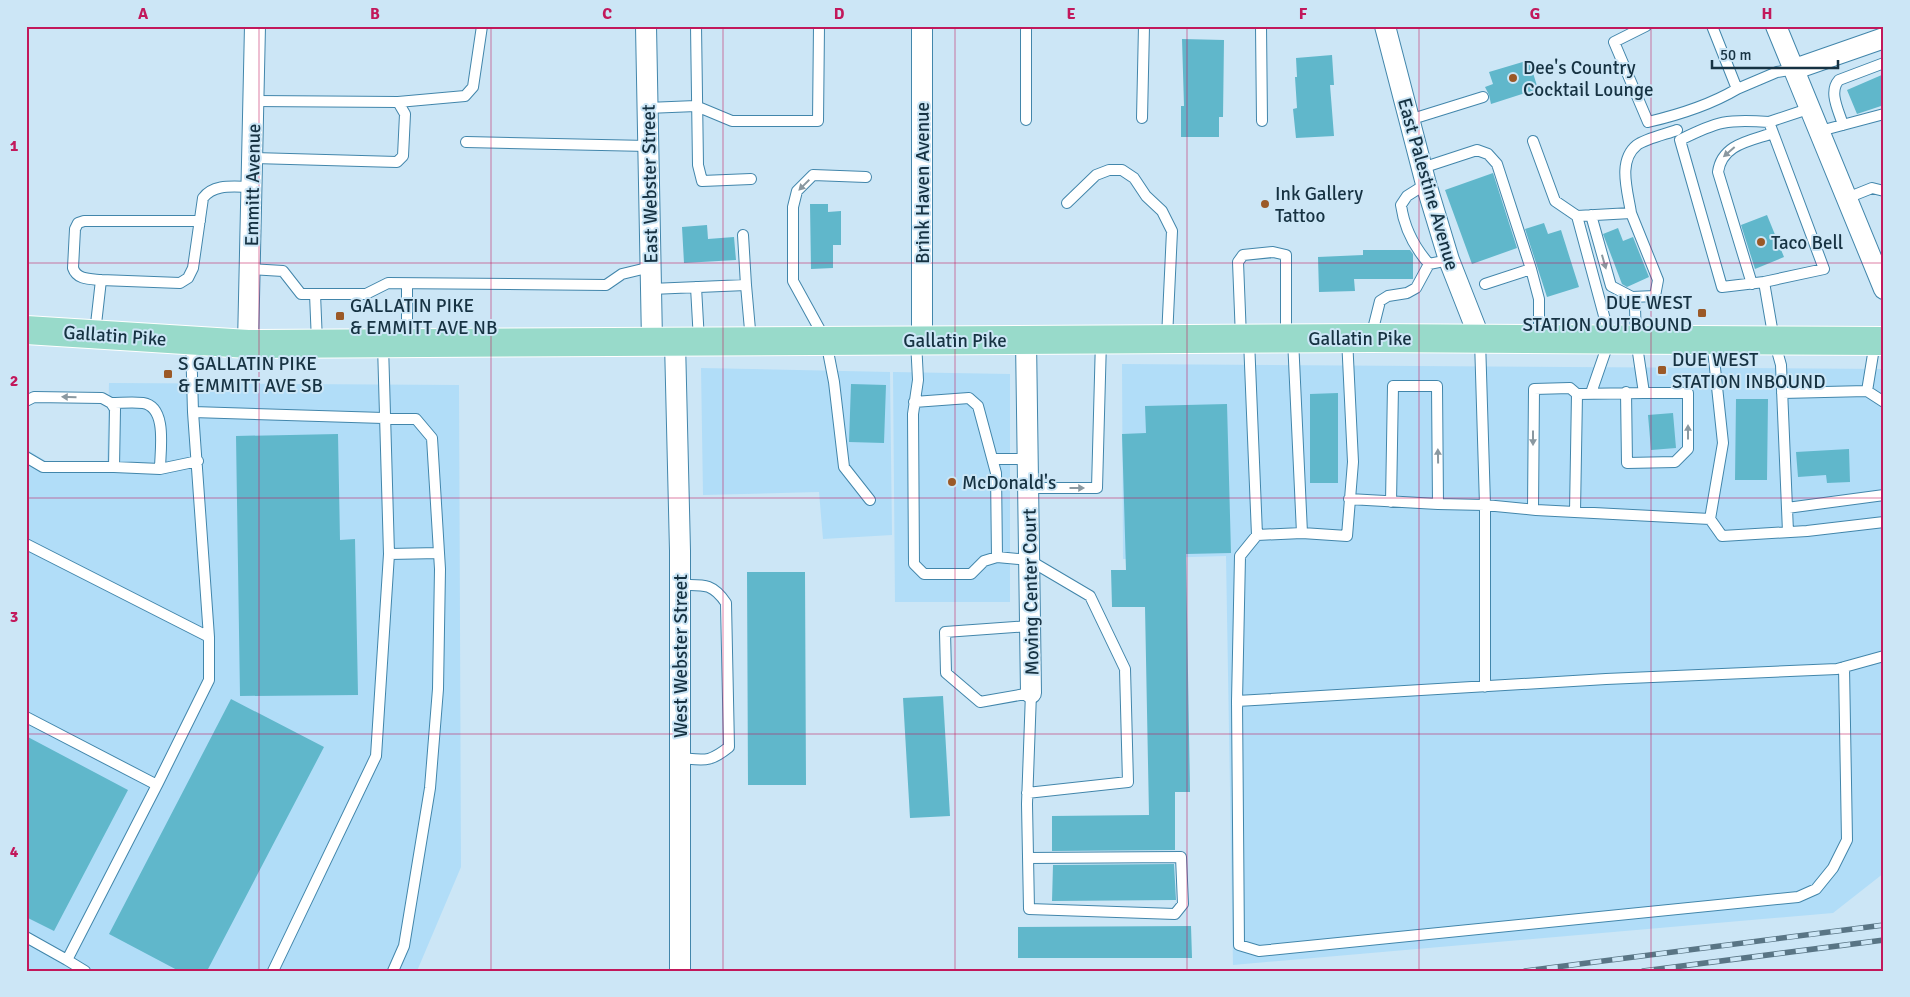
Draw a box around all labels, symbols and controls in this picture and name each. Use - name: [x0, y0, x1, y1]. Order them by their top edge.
- text: A: [138, 4, 149, 24]
- text: B: [370, 4, 380, 24]
- text: C: [602, 4, 612, 24]
- text: D: [834, 4, 845, 24]
- text: E: [1066, 4, 1076, 24]
- text: F: [1299, 4, 1308, 24]
- text: G: [1530, 4, 1540, 24]
- text: H: [1762, 4, 1772, 24]
- scale bar: [1712, 38, 1839, 70]
- text: 50 m: [1720, 46, 1751, 64]
- place label: Dee's Country Cocktail Lounge: [1523, 56, 1654, 102]
- marker: Dee's Country Cocktail Lounge: [1507, 72, 1519, 84]
- street label: East Palestine Avenue: [1392, 95, 1464, 273]
- street label: Brink Haven Avenue: [911, 102, 935, 264]
- street label: East Webster Street: [637, 104, 663, 264]
- street label: Emmitt Avenue: [240, 123, 266, 247]
- text: 1: [10, 136, 19, 156]
- one-way arrow: [1722, 146, 1735, 157]
- one-way arrow: [798, 179, 810, 191]
- place label: Ink Gallery Tattoo: [1275, 182, 1363, 228]
- marker: Ink Gallery Tattoo: [1259, 198, 1271, 210]
- place label: Taco Bell: [1771, 231, 1843, 255]
- marker: Taco Bell: [1755, 236, 1767, 248]
- one-way arrow: [1601, 255, 1609, 270]
- place label: DUE WEST STATION OUTBOUND: [1522, 291, 1693, 337]
- place label: GALLATIN PIKE & EMMITT AVE NB: [350, 294, 497, 340]
- marker: DUE WEST STATION OUTBOUND: [1696, 307, 1708, 319]
- marker: GALLATIN PIKE & EMMITT AVE NB: [334, 310, 346, 322]
- street label: Gallatin Pike: [63, 320, 167, 352]
- street label: Gallatin Pike: [1308, 327, 1412, 351]
- street label: Gallatin Pike: [903, 329, 1007, 353]
- place label: DUE WEST STATION INBOUND: [1672, 348, 1826, 394]
- place label: S GALLATIN PIKE & EMMITT AVE SB: [178, 352, 323, 398]
- marker: DUE WEST STATION INBOUND: [1656, 364, 1668, 376]
- marker: S GALLATIN PIKE & EMMITT AVE SB: [162, 368, 174, 380]
- text: 2: [10, 371, 18, 391]
- one-way arrow: [61, 393, 77, 401]
- one-way arrow: [1684, 424, 1692, 440]
- one-way arrow: [1529, 430, 1537, 446]
- one-way arrow: [1433, 447, 1441, 463]
- place label: McDonald's: [962, 471, 1056, 495]
- marker: McDonald's: [946, 476, 958, 488]
- one-way arrow: [1069, 484, 1085, 492]
- street label: Moving Center Court: [1018, 508, 1044, 676]
- street label: West Webster Street: [669, 574, 693, 738]
- text: 3: [10, 607, 18, 627]
- text: 4: [10, 842, 19, 862]

